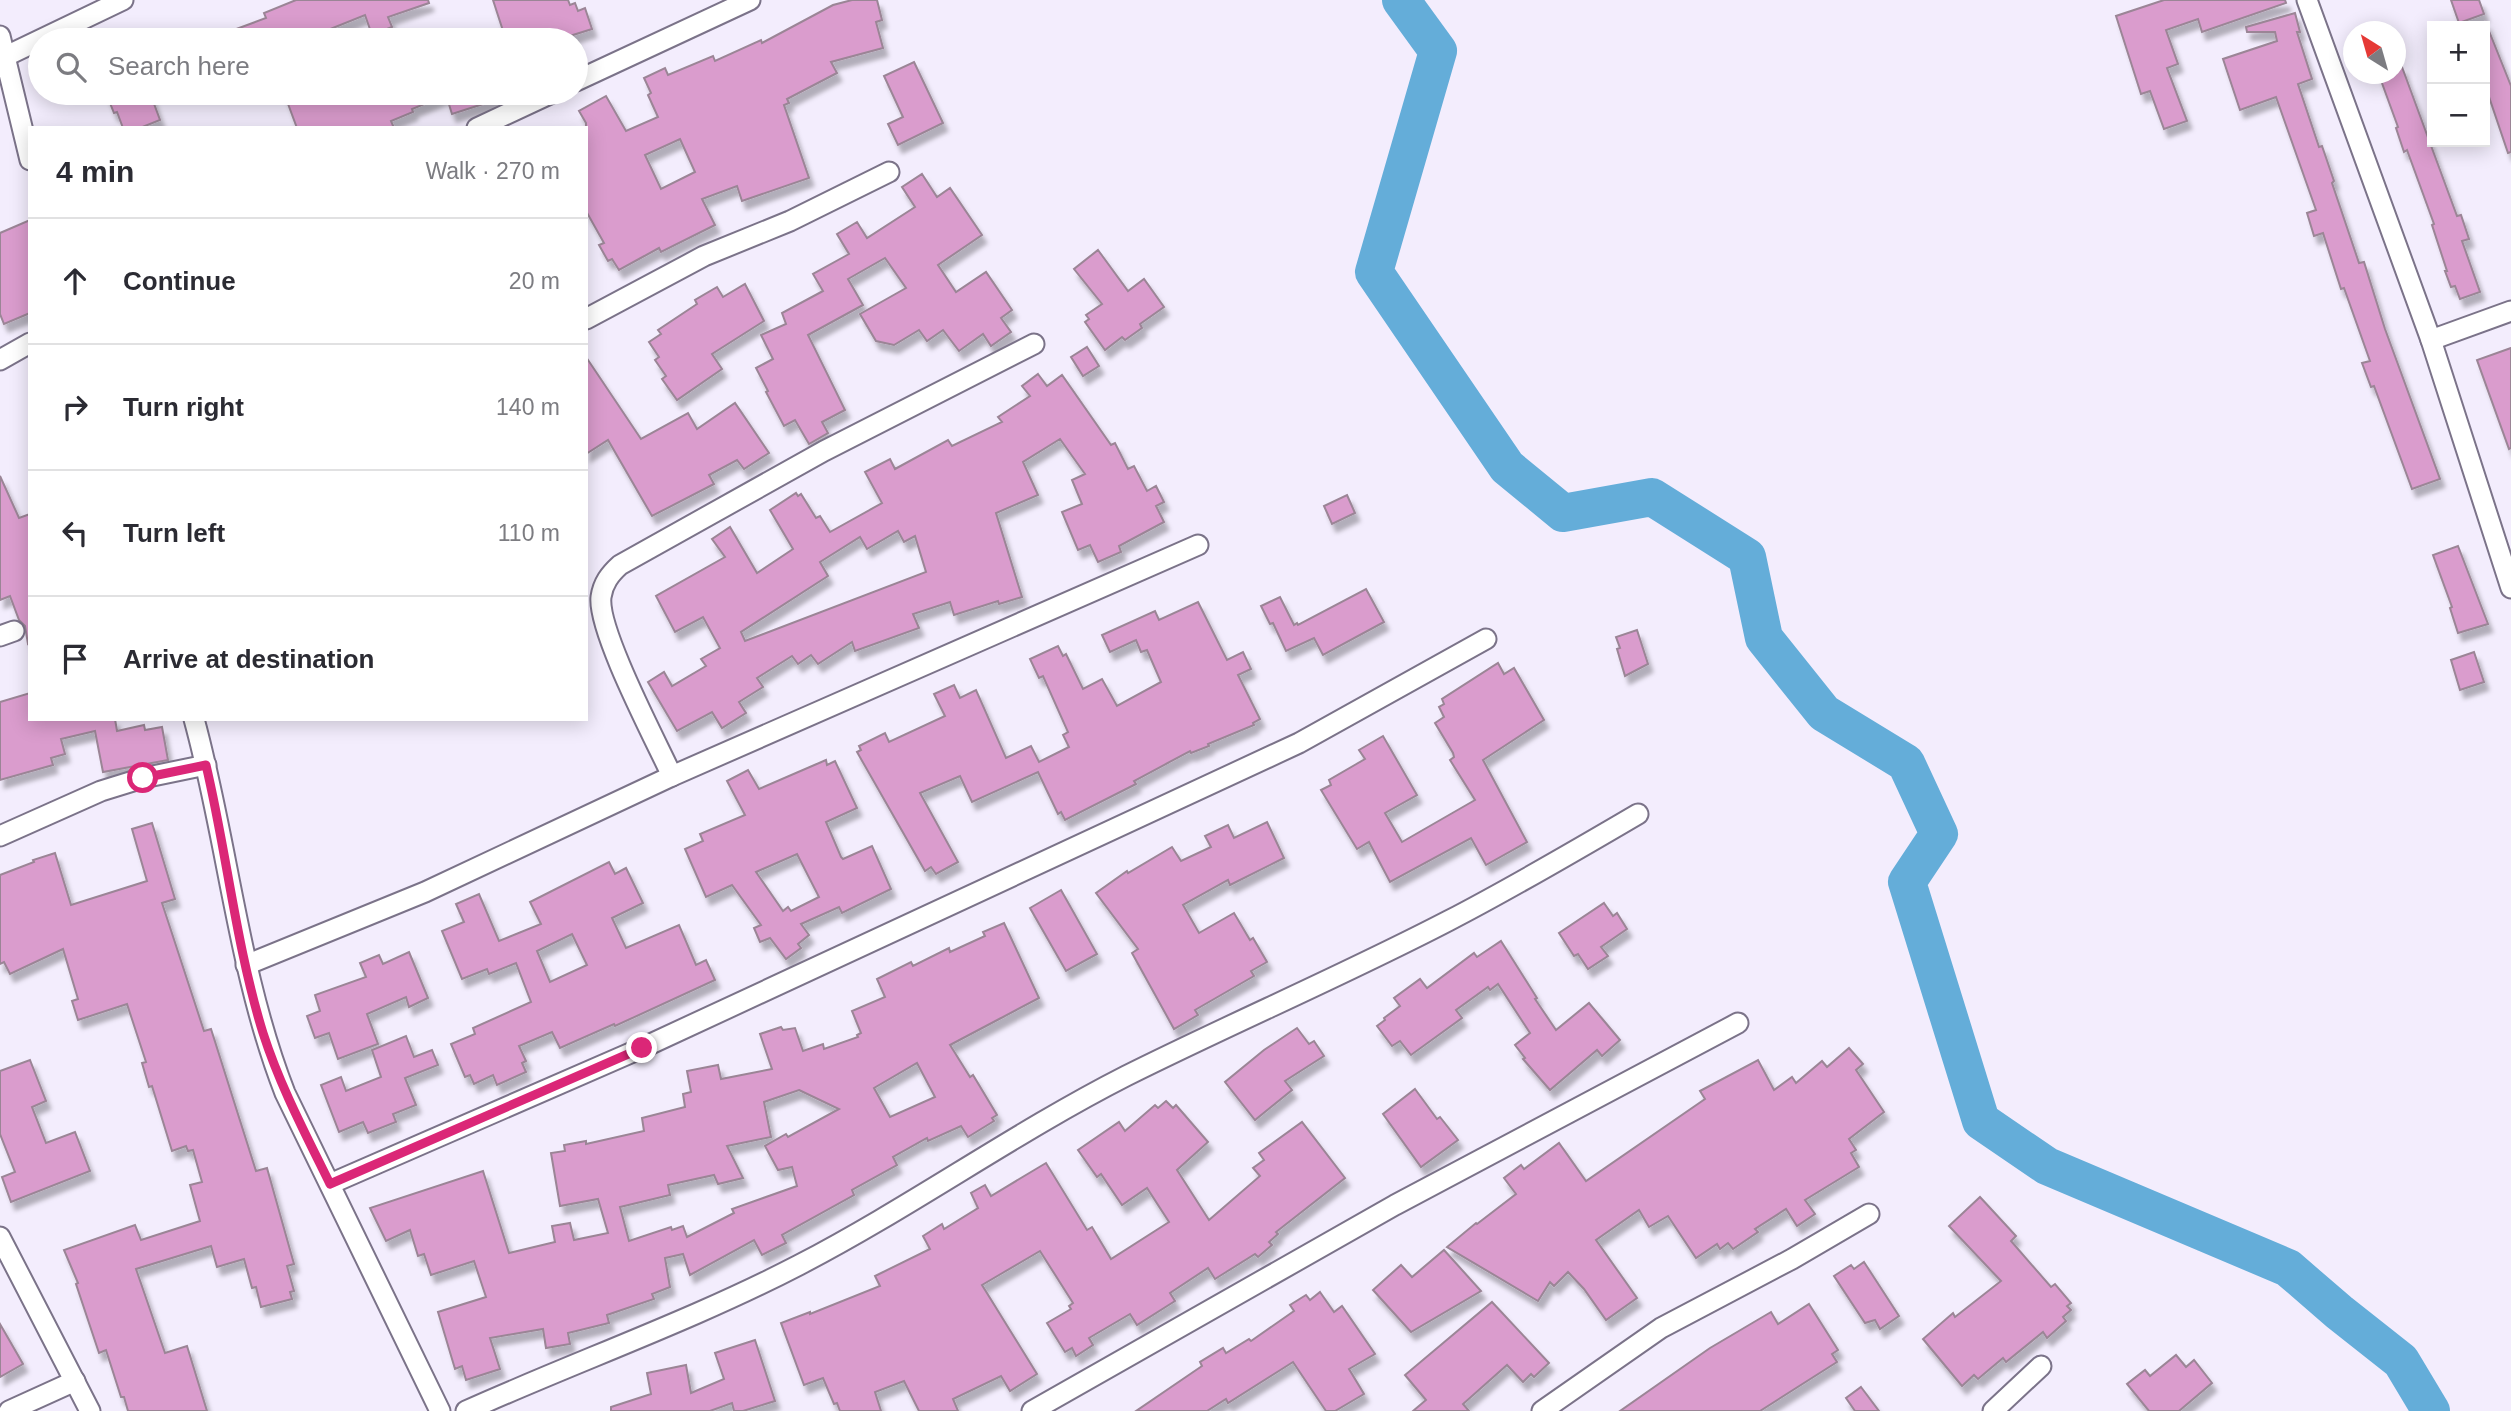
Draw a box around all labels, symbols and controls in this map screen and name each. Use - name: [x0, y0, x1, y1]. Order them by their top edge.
- north arrow: [2343, 21, 2406, 84]
- map controls: [2427, 21, 2490, 147]
- button: +: [2427, 21, 2490, 84]
- search box: [28, 28, 588, 105]
- icon: search: [52, 48, 90, 86]
- text: Search here: [108, 51, 250, 81]
- button: −: [2427, 84, 2490, 147]
- text: 4 min: [56, 155, 134, 188]
- text: Walk · 270 m: [425, 158, 560, 184]
- icon: ahead: [56, 262, 94, 300]
- text: Continue: [123, 266, 236, 296]
- text: 20 m: [509, 268, 560, 294]
- icon: right: [56, 388, 94, 426]
- text: Turn right: [123, 392, 244, 422]
- text: 140 m: [496, 394, 560, 420]
- icon: left: [56, 514, 94, 552]
- text: Turn left: [123, 518, 225, 548]
- text: 110 m: [498, 520, 560, 546]
- icon: arrive: [56, 640, 94, 678]
- text: Arrive at destination: [123, 644, 374, 674]
- route start: [127, 762, 158, 793]
- route end: [626, 1032, 657, 1063]

